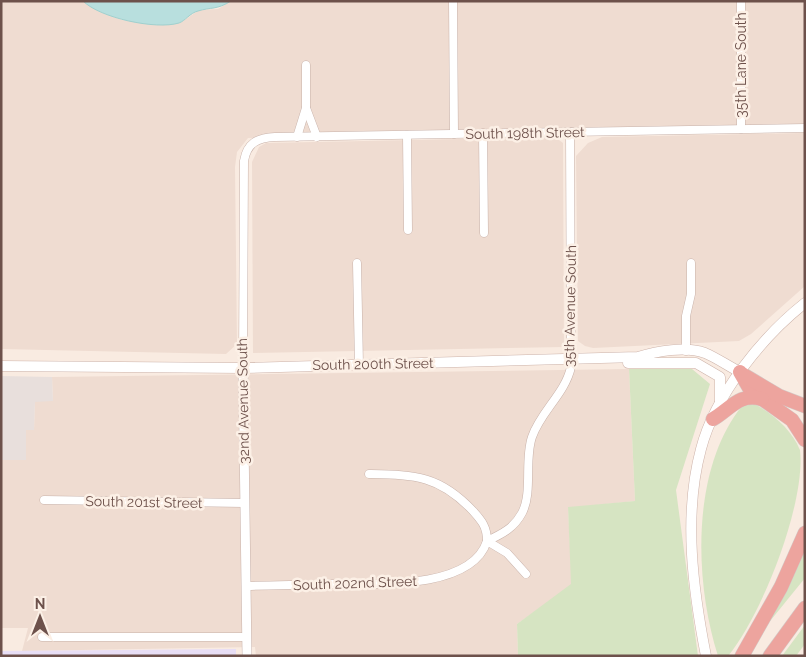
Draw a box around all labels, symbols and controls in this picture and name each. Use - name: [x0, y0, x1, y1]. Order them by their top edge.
- street label: 35th Lane South: [733, 12, 749, 118]
- street label: South 198th Street: [465, 124, 585, 142]
- street label: 35th Avenue South: [561, 245, 579, 367]
- street label: 32nd Avenue South: [234, 338, 252, 464]
- street label: South 200th Street: [312, 355, 434, 373]
- street label: South 201st Street: [85, 493, 203, 511]
- street label: South 202nd Street: [293, 573, 418, 593]
- north arrow: [15, 592, 65, 642]
- text: N: [35, 596, 45, 612]

